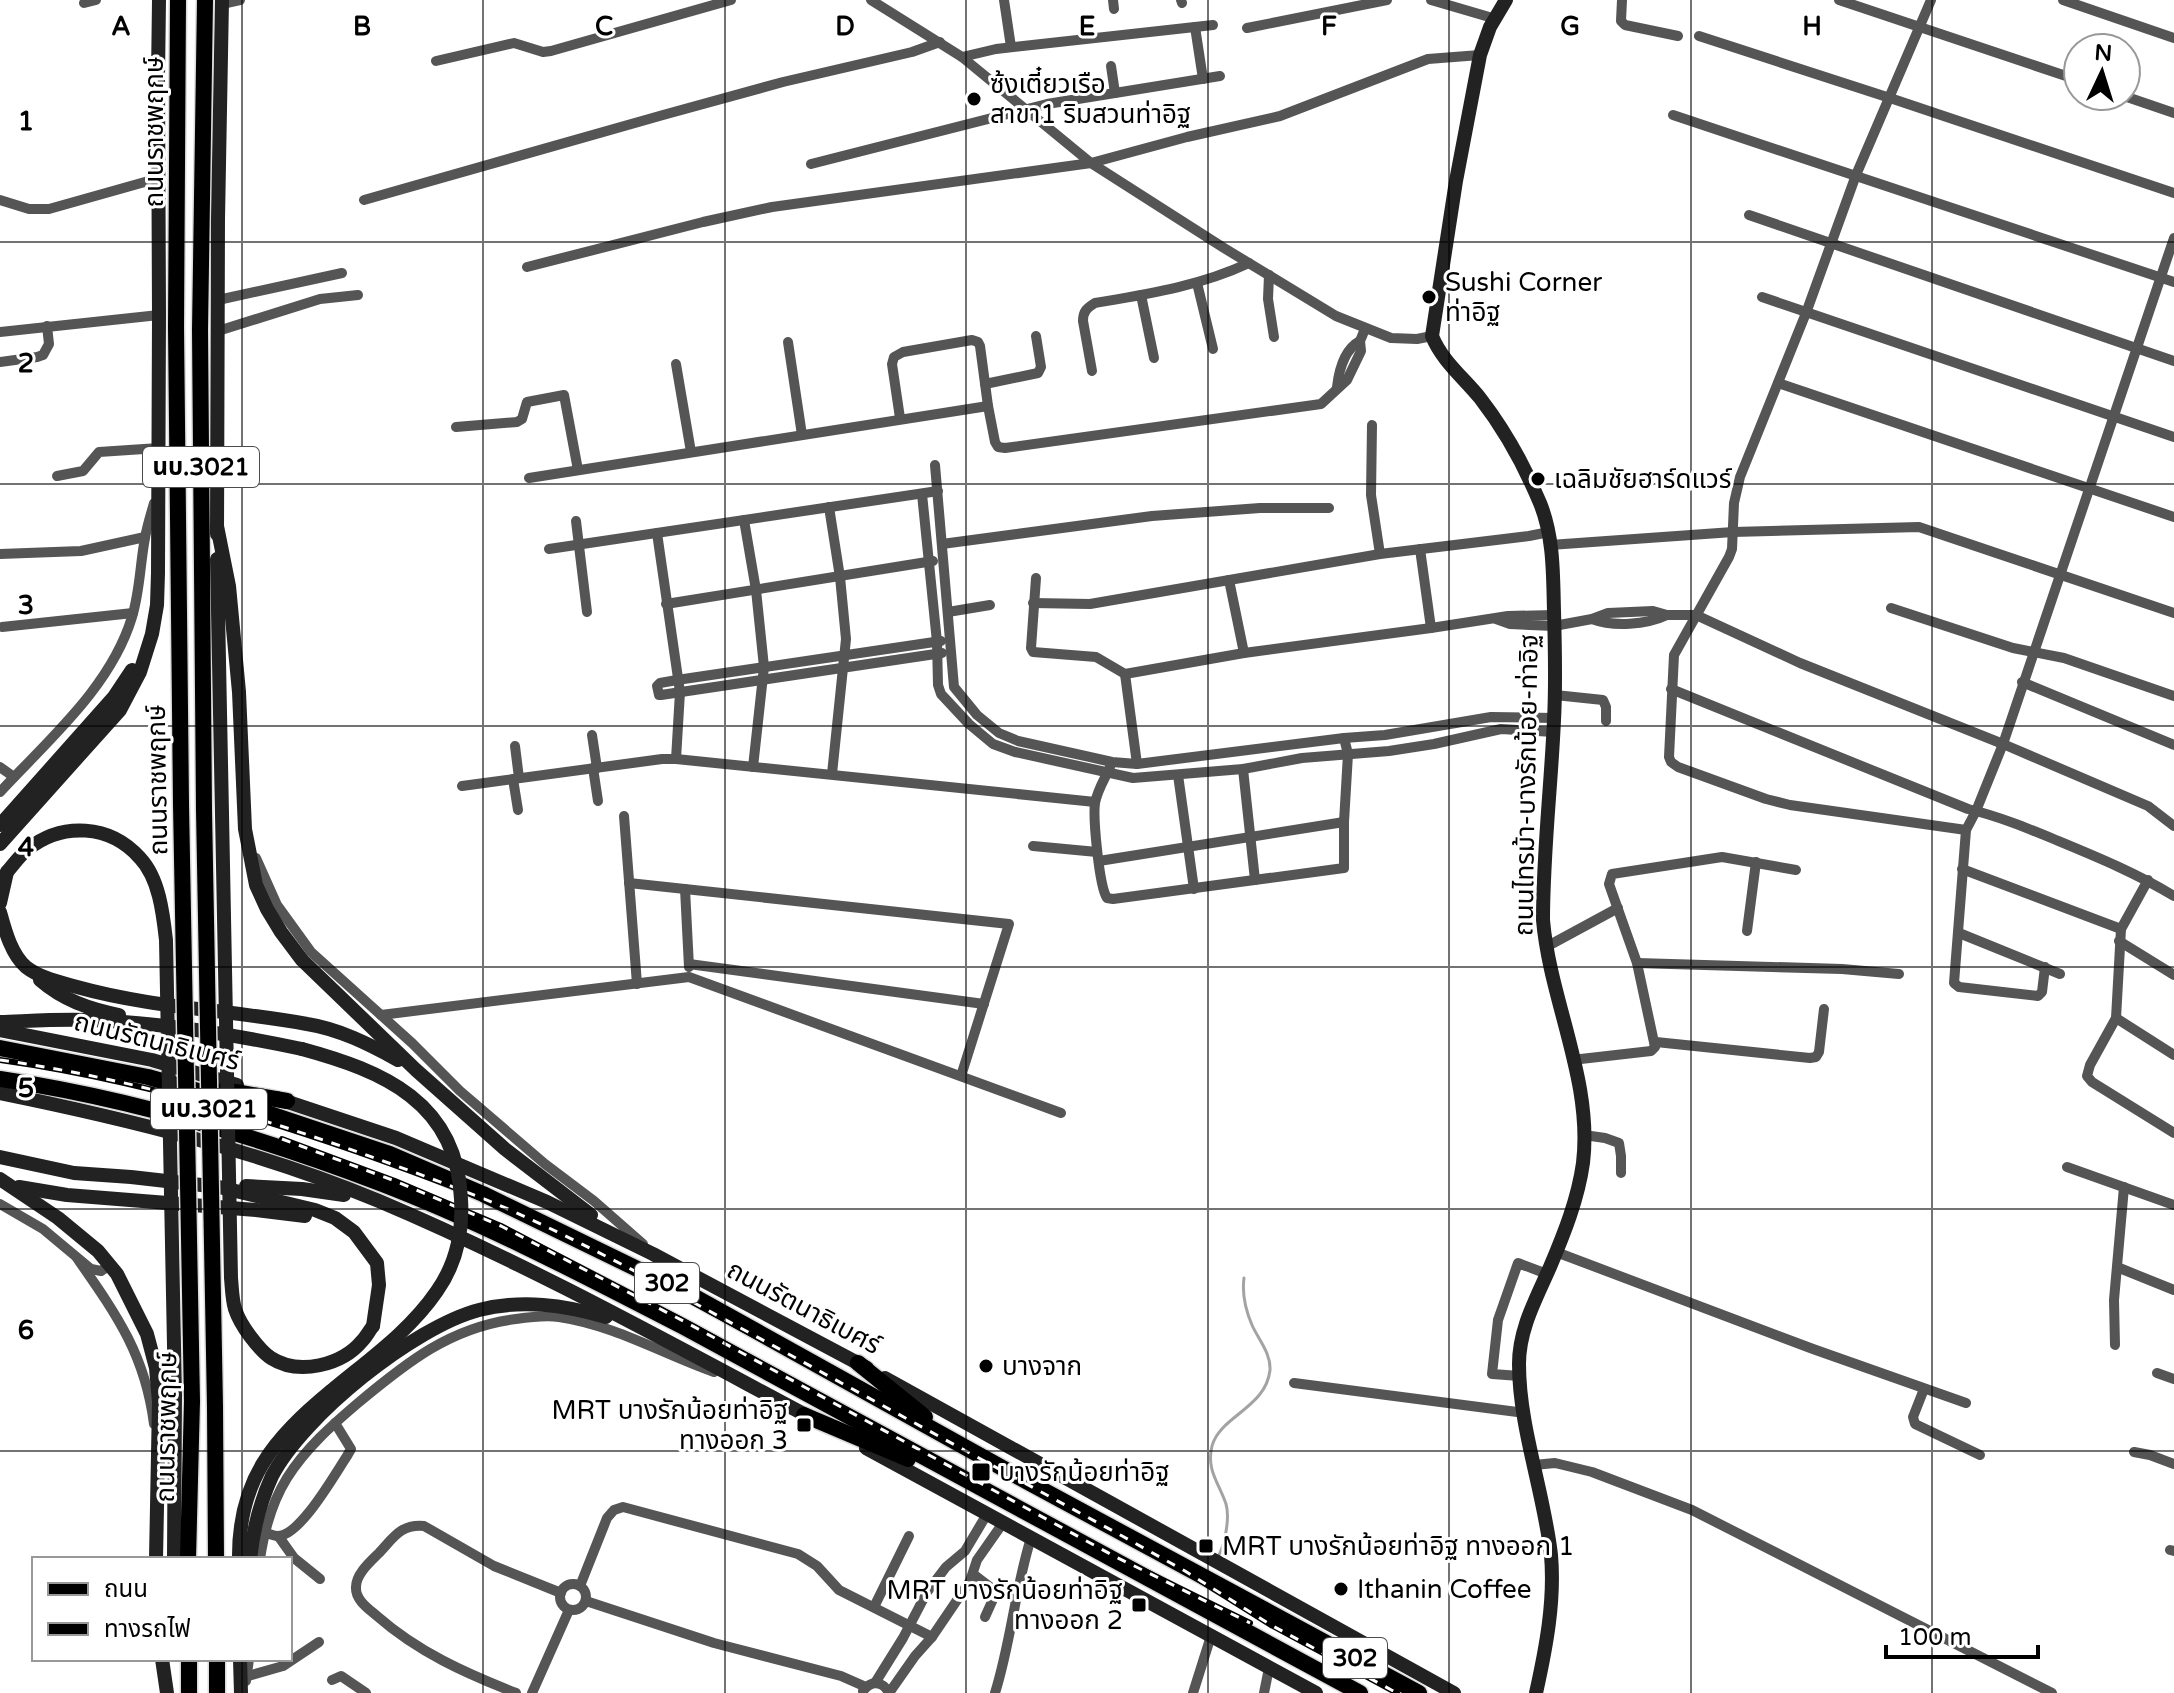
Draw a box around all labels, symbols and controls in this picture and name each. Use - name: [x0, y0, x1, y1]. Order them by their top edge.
- text: A: [111, 11, 131, 42]
- text: B: [353, 11, 371, 42]
- text: C: [595, 11, 613, 42]
- text: D: [835, 11, 855, 42]
- text: E: [1079, 11, 1095, 42]
- text: F: [1321, 11, 1337, 42]
- text: G: [1560, 11, 1580, 42]
- text: H: [1802, 11, 1822, 42]
- north arrow: [2062, 32, 2142, 112]
- text: N: [2094, 39, 2113, 67]
- street label: ถนนราชพฤกษ์: [139, 56, 170, 208]
- place label: ซ้งเตี๋ยวเรือ สาขา1 ริมสวนท่าอิฐ: [990, 66, 1191, 130]
- marker: ซ้งเตี๋ยวเรือ สาขา1 ริมสวนท่าอิฐ: [965, 90, 983, 108]
- text: 1: [18, 106, 34, 137]
- place label: Sushi Corner ท่าอิฐ: [1445, 267, 1602, 328]
- marker: Sushi Corner ท่าอิฐ: [1420, 288, 1438, 306]
- text: 2: [18, 348, 34, 379]
- road number: นบ.3021: [143, 447, 259, 487]
- place label: เฉลิมชัยฮาร์ดแวร์: [1554, 464, 1733, 495]
- marker: เฉลิมชัยฮาร์ดแวร์: [1529, 470, 1547, 488]
- text: 3: [18, 590, 34, 621]
- street label: ถนนไทรม้า-บางรักน้อย-ท่าอิฐ: [1508, 634, 1545, 936]
- street label: ถนนราชพฤกษ์: [141, 704, 174, 856]
- text: 4: [18, 832, 34, 863]
- street label: ถนนรัตนาธิเบศร์: [71, 1006, 244, 1077]
- text: 5: [18, 1073, 34, 1104]
- road number: นบ.3021: [151, 1089, 267, 1129]
- street label: ถนนรัตนาธิเบศร์: [722, 1254, 887, 1362]
- road number: 302: [635, 1263, 699, 1303]
- text: 6: [18, 1315, 34, 1346]
- street label: ถนนราชพฤกษ์: [150, 1351, 183, 1503]
- place label: บางจาก: [1002, 1351, 1082, 1382]
- marker: บางจาก: [977, 1357, 995, 1375]
- place label: MRT บางรักน้อยท่าอิฐ ทางออก 3: [551, 1395, 788, 1456]
- marker: MRT บางรักน้อยท่าอิฐ ทางออก 3: [795, 1416, 813, 1434]
- place label: บางรักน้อยท่าอิฐ: [999, 1457, 1169, 1488]
- marker: บางรักน้อยท่าอิฐ: [970, 1461, 992, 1483]
- place label: MRT บางรักน้อยท่าอิฐ ทางออก 1: [1222, 1531, 1574, 1562]
- marker: MRT บางรักน้อยท่าอิฐ ทางออก 1: [1197, 1537, 1215, 1555]
- legend: [32, 1557, 292, 1661]
- place label: Ithanin Coffee: [1357, 1574, 1532, 1605]
- text: ถนน: [104, 1575, 148, 1604]
- place label: MRT บางรักน้อยท่าอิฐ ทางออก 2: [886, 1575, 1123, 1636]
- marker: Ithanin Coffee: [1332, 1580, 1350, 1598]
- marker: MRT บางรักน้อยท่าอิฐ ทางออก 2: [1130, 1596, 1148, 1614]
- scale bar: [1886, 1609, 2038, 1659]
- text: ทางรถไฟ: [104, 1615, 191, 1644]
- text: 100 m: [1898, 1623, 1972, 1652]
- road number: 302: [1323, 1638, 1387, 1678]

